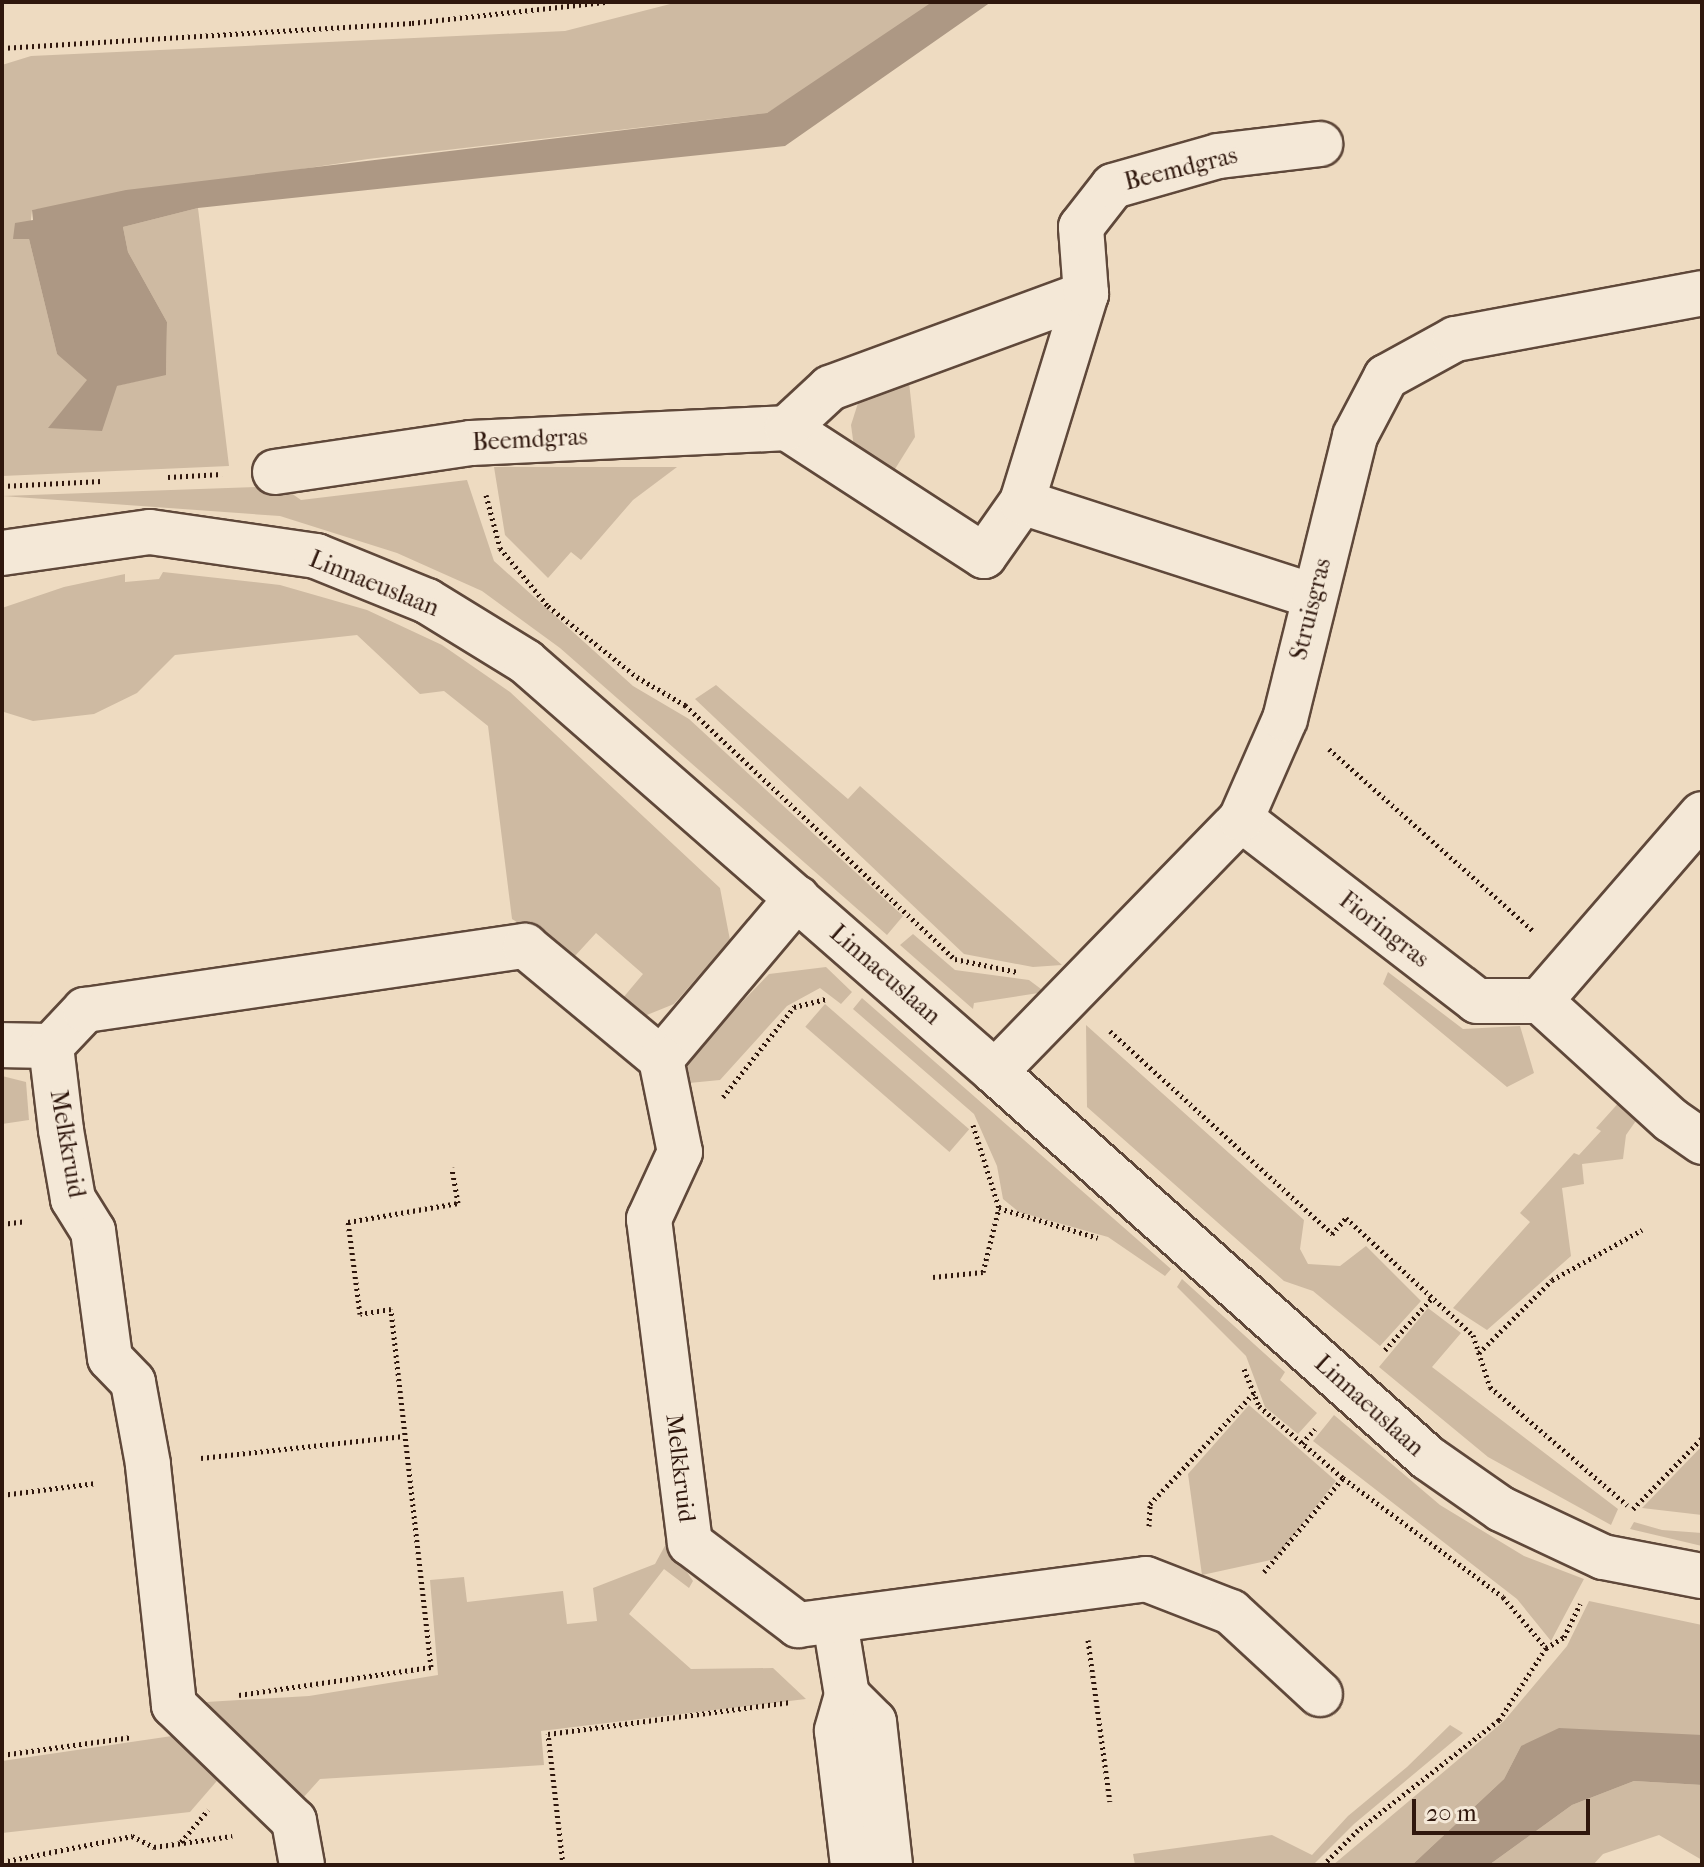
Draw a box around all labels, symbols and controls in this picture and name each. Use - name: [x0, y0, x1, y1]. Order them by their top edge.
- street label: Beemdgras: [1122, 141, 1240, 197]
- street label: Beemdgras: [472, 423, 588, 457]
- street label: Linnaeuslaan: [305, 545, 443, 623]
- street label: Struisgras: [1284, 555, 1338, 663]
- street label: Fioringras: [1333, 886, 1435, 974]
- street label: Linnaeuslaan: [824, 919, 946, 1031]
- street label: Melkkruid: [43, 1088, 91, 1200]
- street label: Linnaeuslaan: [1308, 1349, 1430, 1463]
- street label: Melkkruid: [659, 1412, 701, 1524]
- scale bar: [1416, 1783, 1594, 1833]
- text: 20 m: [1426, 1799, 1477, 1827]

